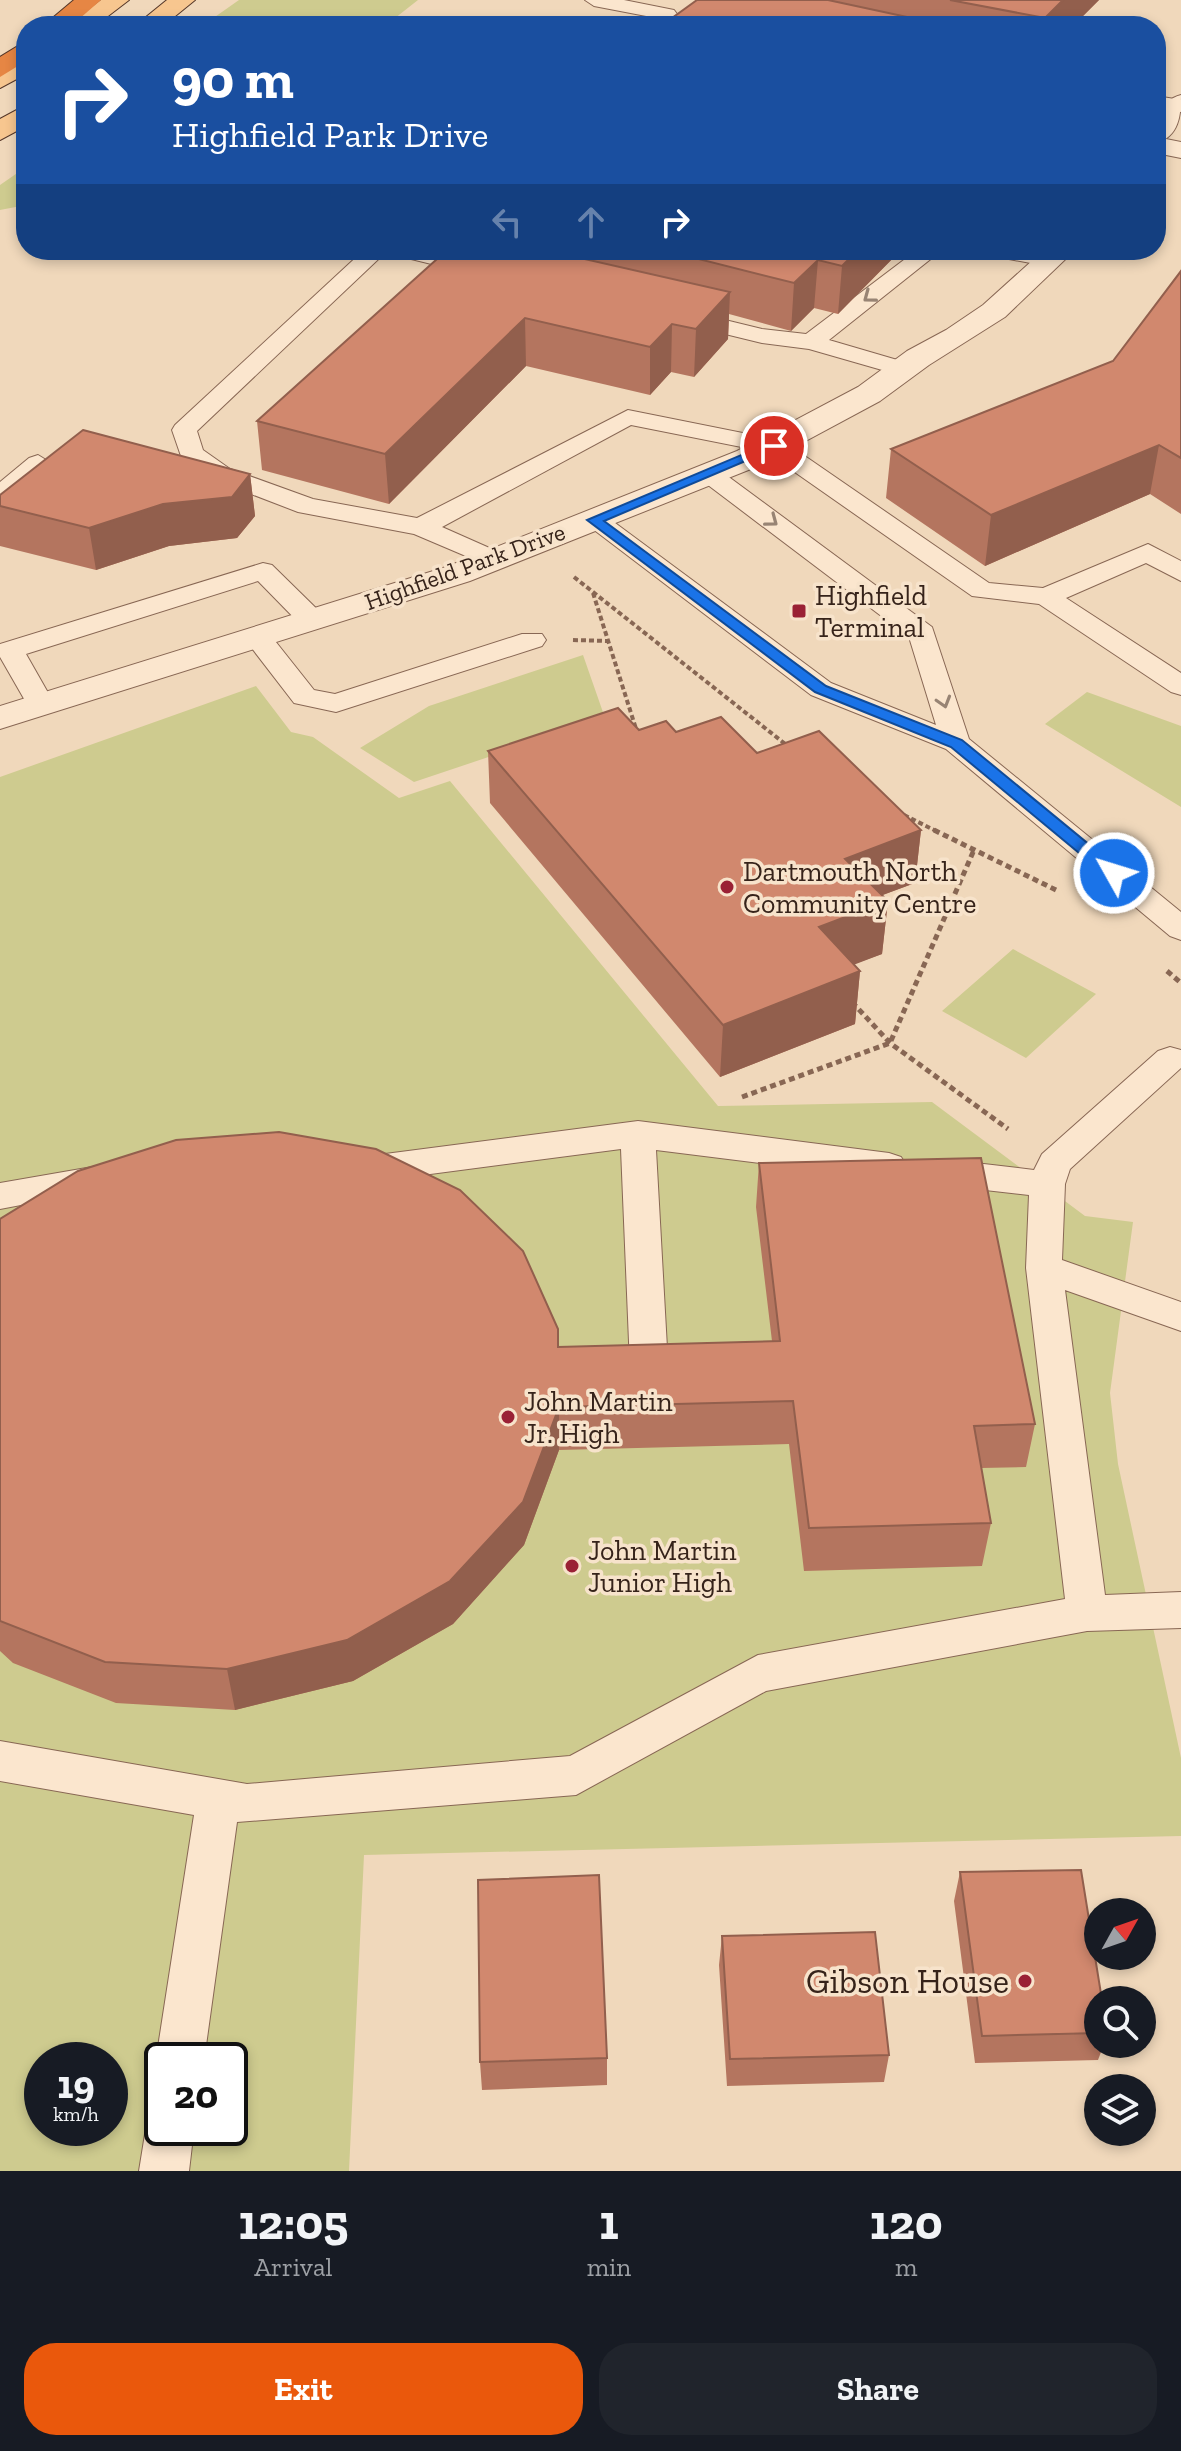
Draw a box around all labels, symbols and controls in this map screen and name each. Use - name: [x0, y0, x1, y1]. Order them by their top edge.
- text: 90 m: [172, 45, 294, 112]
- icon: right: [40, 48, 144, 152]
- text: Highfield Park Drive: [172, 113, 488, 156]
- icon: left: [485, 200, 529, 244]
- icon: ahead: [569, 200, 613, 244]
- icon: right: [653, 200, 697, 244]
- one-way arrow: [863, 288, 878, 302]
- pin: [740, 412, 808, 480]
- icon: arrive: [752, 424, 796, 468]
- one-way arrow: [763, 511, 777, 525]
- street label: Highfield Park Drive: [361, 517, 569, 616]
- place label: Highfield Terminal: [815, 579, 927, 644]
- marker: Highfield Terminal: [790, 602, 808, 620]
- one-way arrow: [934, 694, 950, 708]
- position arrow: [1072, 831, 1156, 915]
- place label: Dartmouth North Community Centre: [743, 855, 976, 920]
- marker: Dartmouth North Community Centre: [718, 878, 736, 896]
- place label: John Martin Jr. High: [524, 1385, 673, 1450]
- marker: John Martin Jr. High: [499, 1408, 517, 1426]
- place label: John Martin Junior High: [588, 1534, 737, 1599]
- marker: John Martin Junior High: [563, 1557, 581, 1575]
- north arrow: [1084, 1898, 1156, 1970]
- map controls: [1084, 1898, 1156, 2146]
- place label: Gibson House: [806, 1961, 1009, 2002]
- marker: Gibson House: [1016, 1972, 1034, 1990]
- button: search: [1084, 1986, 1156, 2058]
- speed limit sign: 20: [144, 2042, 248, 2146]
- text: 19: [57, 2060, 95, 2108]
- button: layers: [1084, 2074, 1156, 2146]
- text: km/h: [53, 2102, 99, 2126]
- text: 12:05: [238, 2194, 348, 2251]
- text: 1: [599, 2194, 619, 2251]
- text: 120: [870, 2194, 943, 2251]
- text: Arrival: [254, 2251, 333, 2283]
- text: min: [587, 2251, 631, 2283]
- text: m: [895, 2251, 917, 2283]
- button: Exit: [24, 2343, 583, 2435]
- button: Share: [599, 2343, 1157, 2435]

